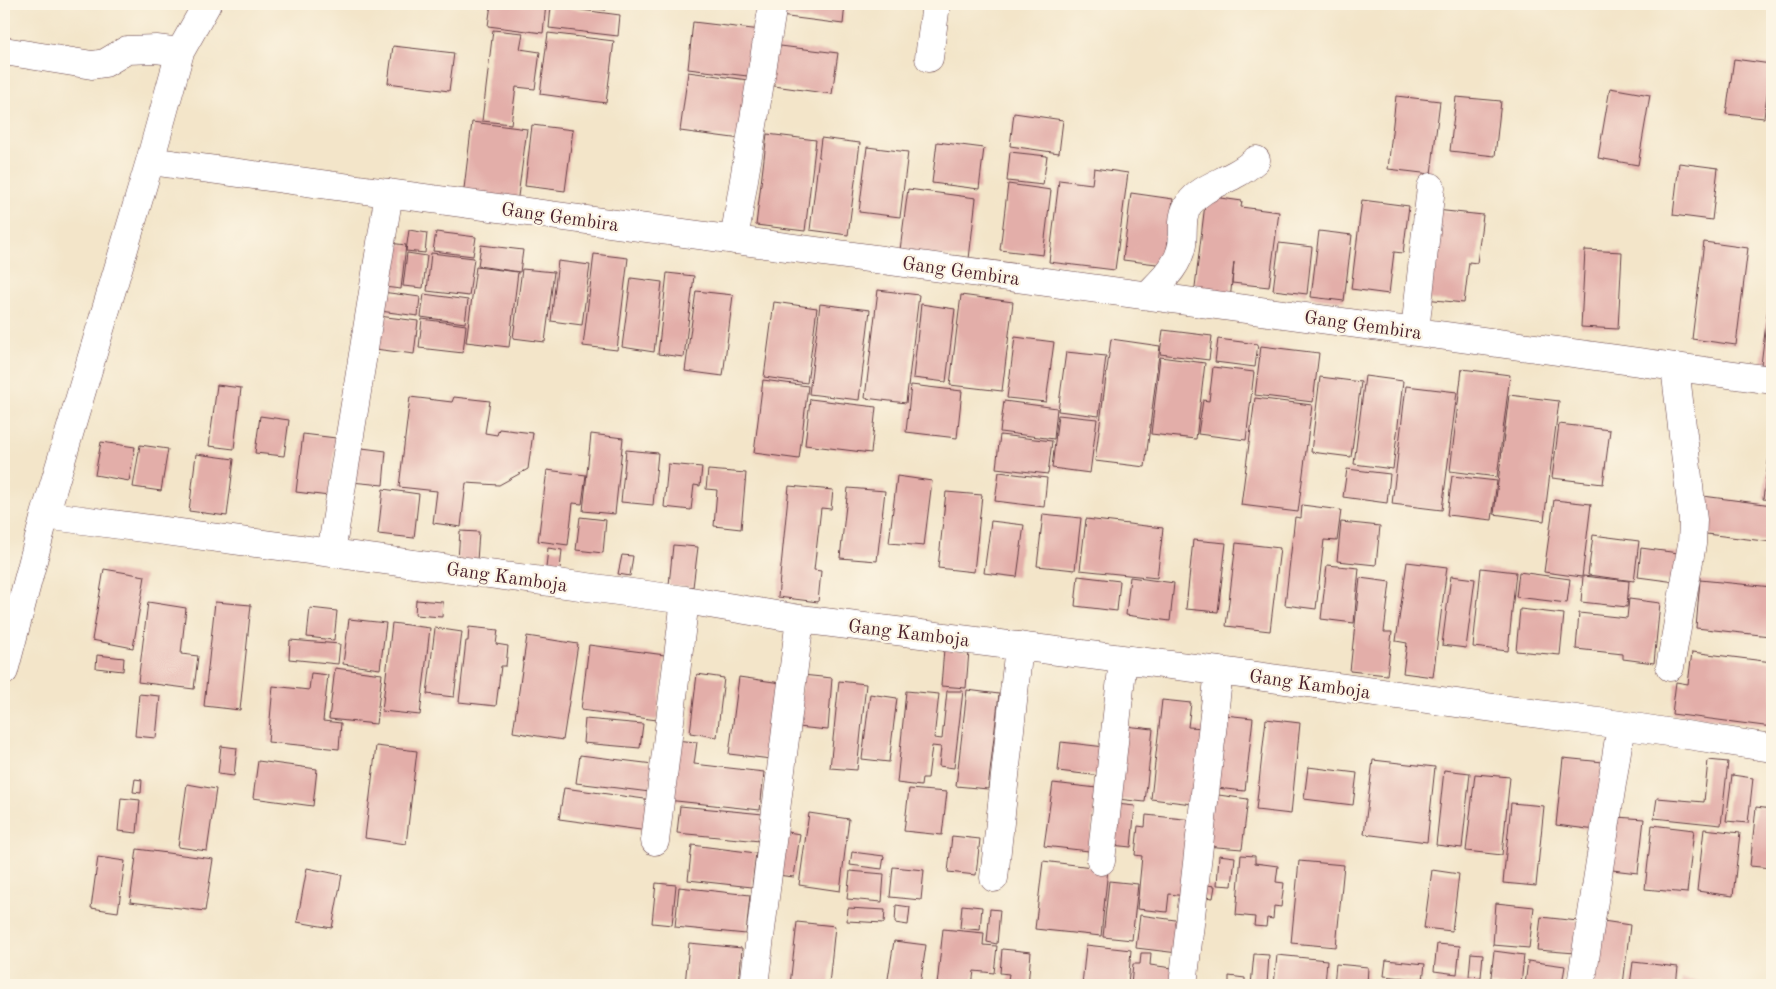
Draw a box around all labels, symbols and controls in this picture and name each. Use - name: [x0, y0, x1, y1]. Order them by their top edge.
- street label: Gang Gembira: [500, 201, 620, 236]
- street label: Gang Gembira: [901, 255, 1021, 290]
- street label: Gang Gembira: [1303, 309, 1423, 344]
- street label: Gang Kamboja: [445, 561, 569, 596]
- street label: Gang Kamboja: [847, 618, 971, 651]
- street label: Gang Kamboja: [1248, 668, 1372, 703]

